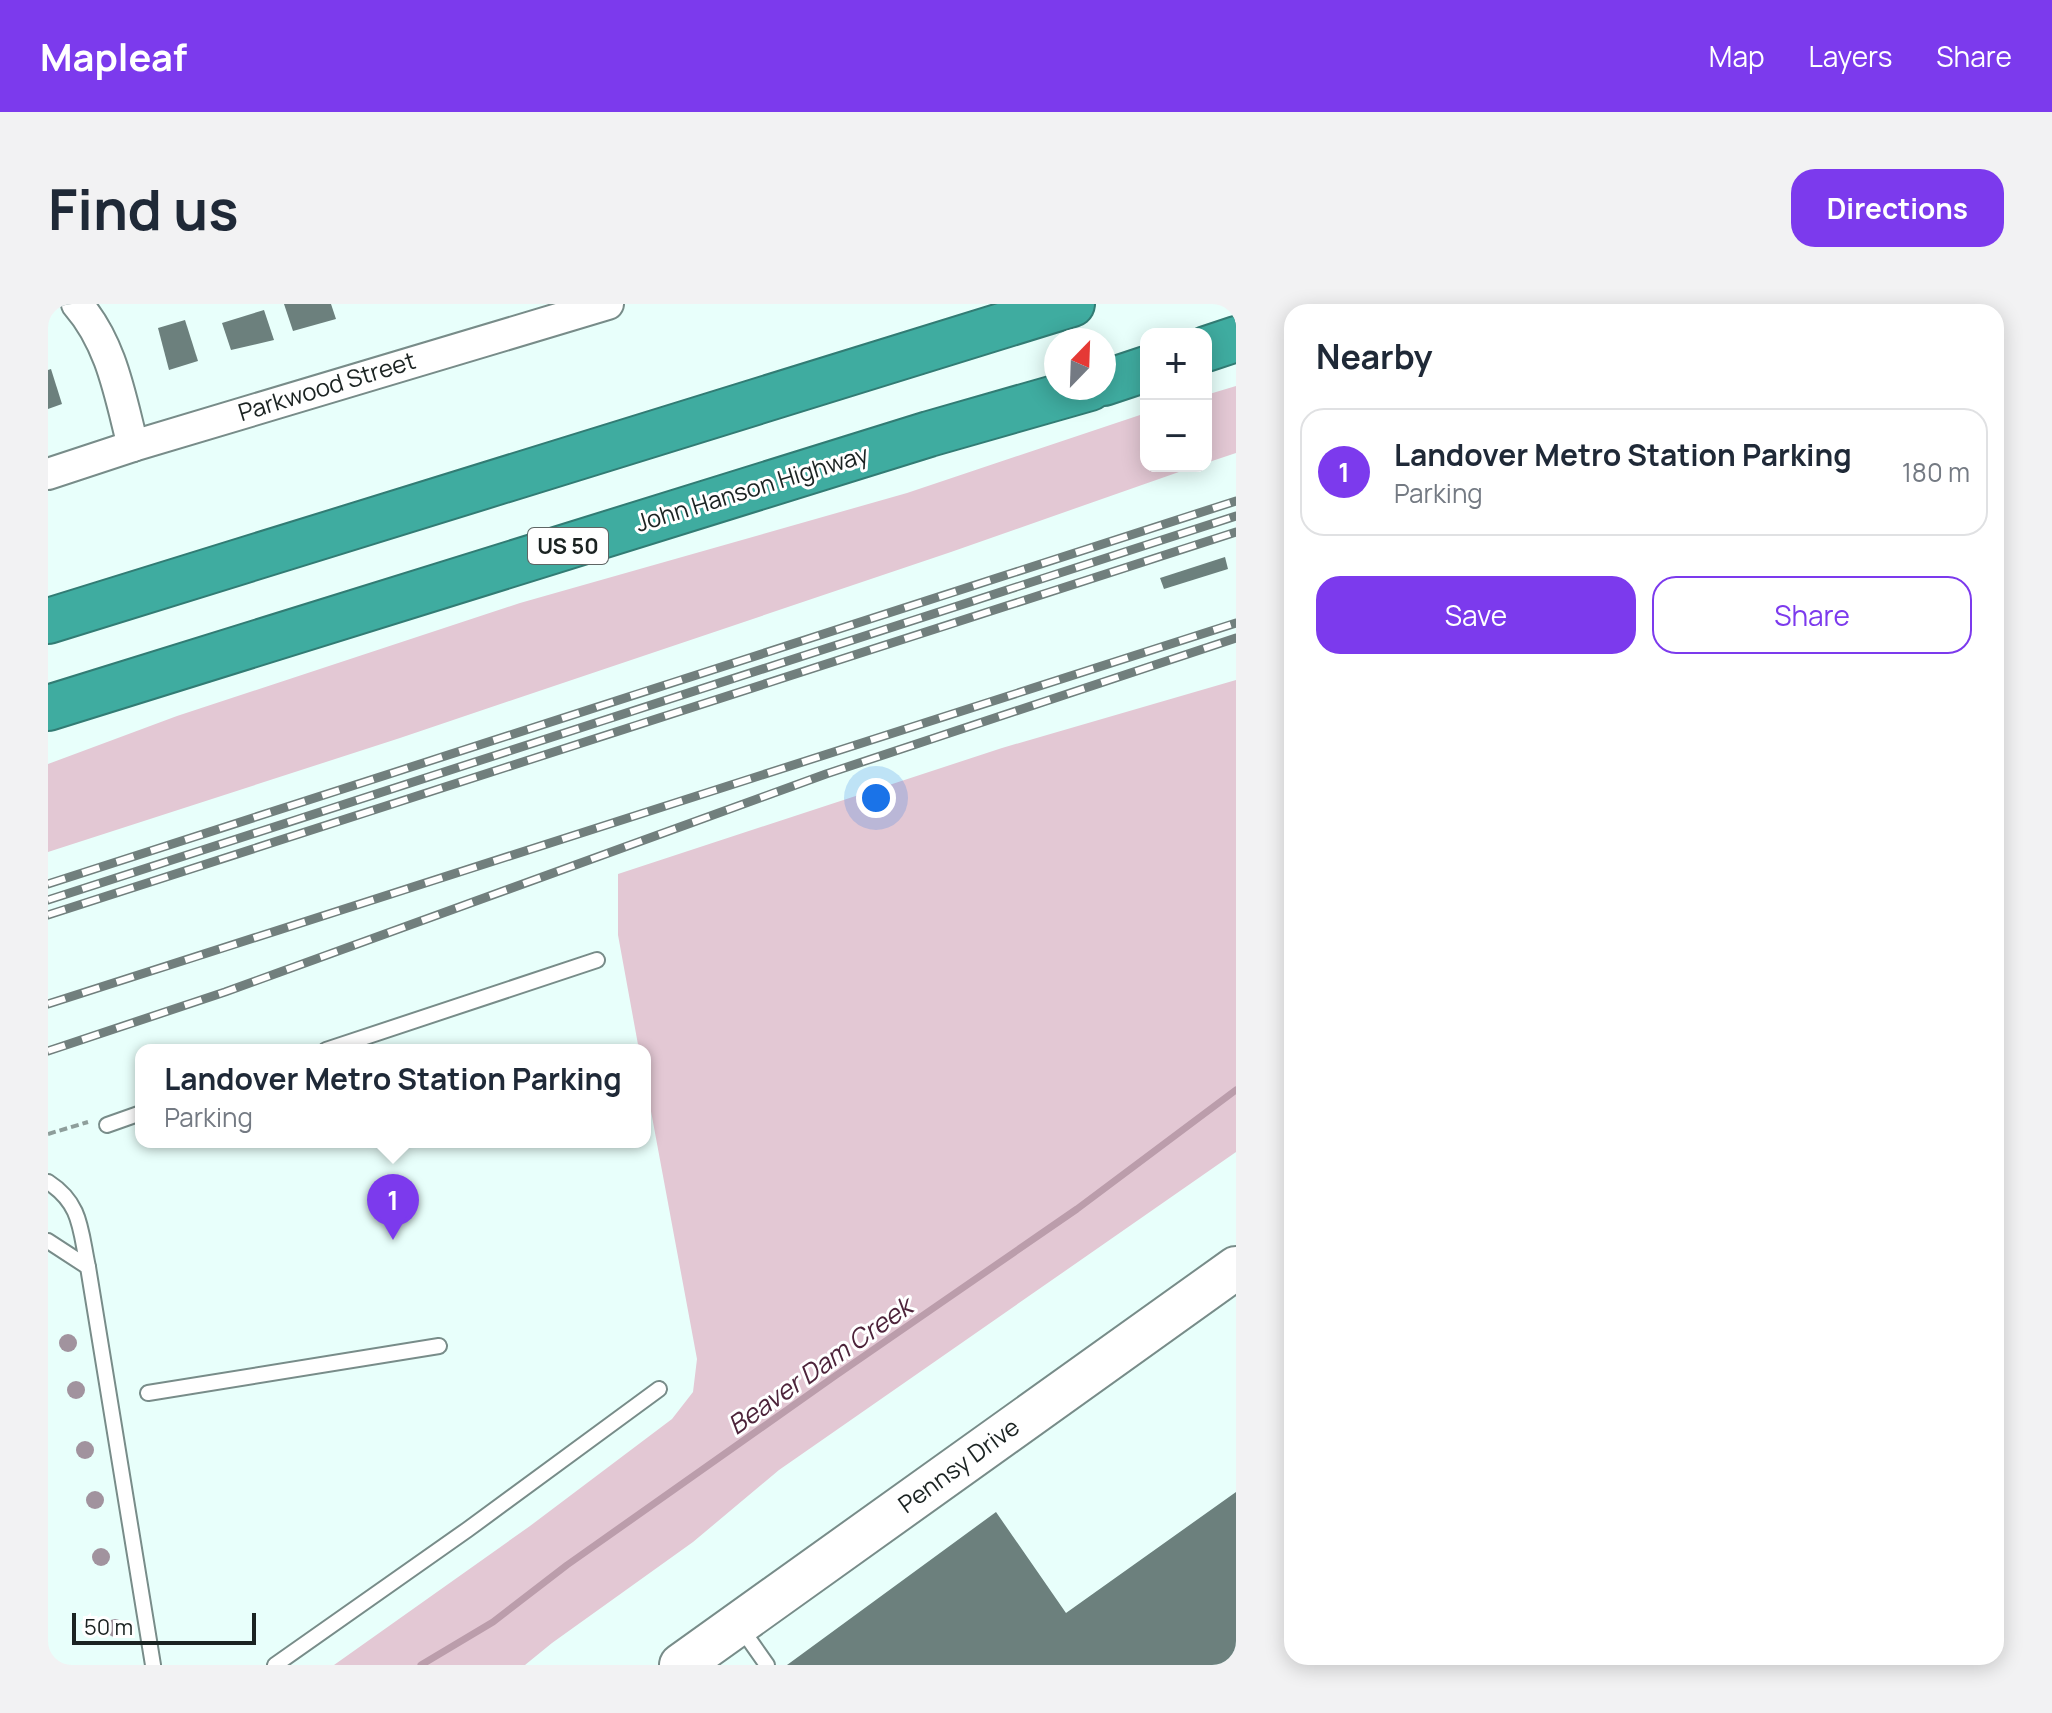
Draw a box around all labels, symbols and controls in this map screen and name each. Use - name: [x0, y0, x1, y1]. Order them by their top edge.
- text: Mapleaf: [40, 30, 187, 82]
- text: Map: [1709, 37, 1765, 75]
- text: Layers: [1809, 37, 1892, 75]
- text: Share: [1936, 37, 2012, 75]
- button: Directions: [1791, 169, 2004, 247]
- text: Find us: [48, 170, 239, 247]
- north arrow: [1044, 328, 1116, 400]
- map controls: [1140, 328, 1212, 472]
- button: +: [1140, 328, 1212, 400]
- text: Nearby: [1316, 333, 1432, 379]
- street label: Parkwood Street: [234, 343, 419, 428]
- button: −: [1140, 400, 1212, 472]
- text: Landover Metro Station Parking: [1394, 434, 1852, 475]
- street label: John Hanson Highway: [631, 436, 872, 539]
- text: 1: [1338, 454, 1350, 490]
- text: 180 m: [1902, 454, 1970, 490]
- text: Parking: [1394, 475, 1483, 511]
- road number: US 50: [528, 528, 608, 564]
- button: Save: [1316, 576, 1636, 654]
- button: Share: [1652, 576, 1972, 654]
- your location: [856, 778, 896, 818]
- popup: [135, 1044, 651, 1148]
- text: Landover Metro Station Parking: [164, 1058, 622, 1099]
- text: Parking: [164, 1099, 253, 1135]
- pin: 1: [367, 1174, 419, 1240]
- water label: Beaver Dam Creek: [720, 1286, 922, 1442]
- street label: Pennsy Drive: [891, 1410, 1025, 1520]
- scale bar: [72, 1609, 256, 1645]
- text: 50 m: [84, 1612, 133, 1642]

